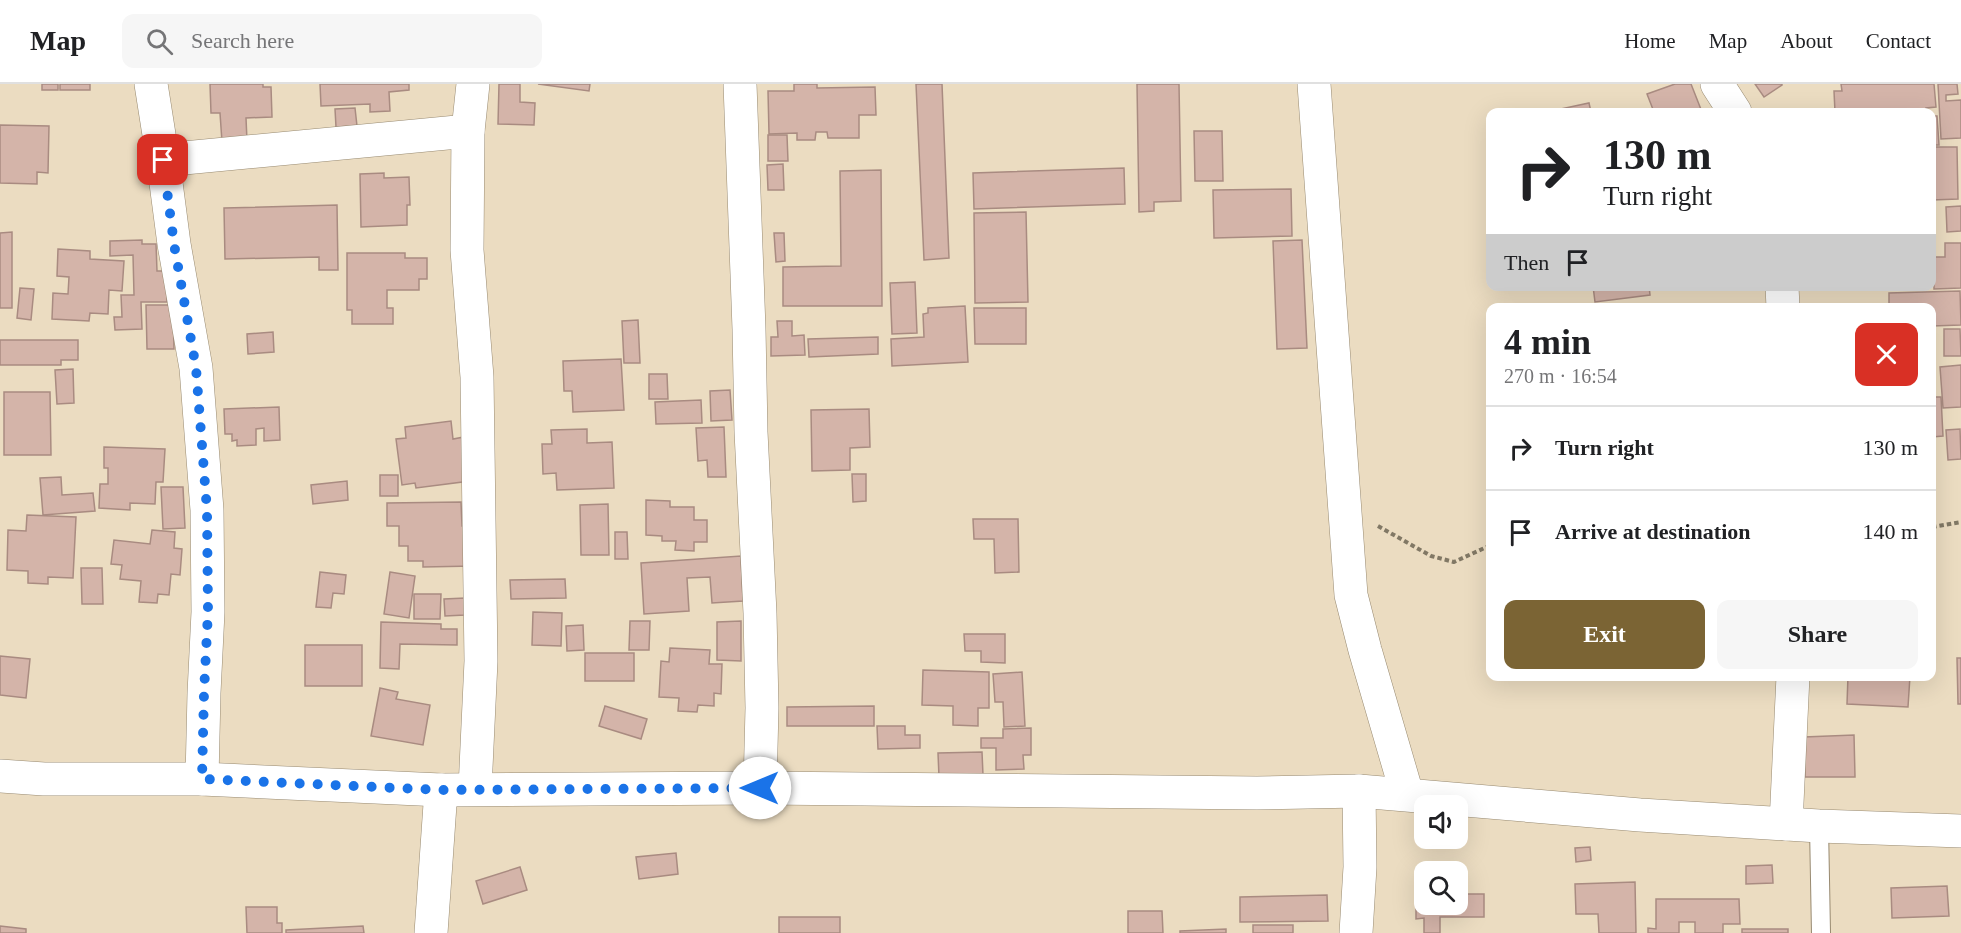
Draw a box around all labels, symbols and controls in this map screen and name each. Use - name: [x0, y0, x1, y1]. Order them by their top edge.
- search box: [122, 14, 542, 68]
- text: Map: [30, 25, 86, 56]
- icon: search: [143, 25, 176, 58]
- text: Search here: [191, 28, 294, 53]
- text: Home: [1624, 29, 1676, 53]
- text: Map: [1709, 29, 1747, 53]
- text: About: [1780, 29, 1833, 53]
- text: Contact: [1866, 29, 1931, 53]
- icon: right: [1504, 132, 1582, 210]
- text: 130 m: [1603, 132, 1712, 178]
- pin: [137, 134, 188, 185]
- icon: arrive: [146, 143, 179, 176]
- text: Turn right: [1603, 181, 1712, 211]
- icon: arrive: [1561, 246, 1594, 279]
- text: Then: [1504, 250, 1549, 275]
- text: 4 min: [1504, 322, 1591, 362]
- button: close: [1855, 323, 1918, 386]
- text: 270 m · 16:54: [1504, 365, 1617, 387]
- icon: right: [1504, 432, 1537, 465]
- text: Turn right: [1555, 435, 1654, 460]
- text: 130 m: [1862, 435, 1918, 460]
- icon: arrive: [1504, 516, 1537, 549]
- text: Arrive at destination: [1555, 519, 1751, 544]
- text: 140 m: [1862, 519, 1918, 544]
- button: Exit: [1504, 600, 1705, 669]
- button: Share: [1717, 600, 1918, 669]
- position arrow: [728, 756, 792, 820]
- map controls: [1414, 795, 1468, 915]
- button: sound: [1414, 795, 1468, 849]
- button: search: [1414, 861, 1468, 915]

